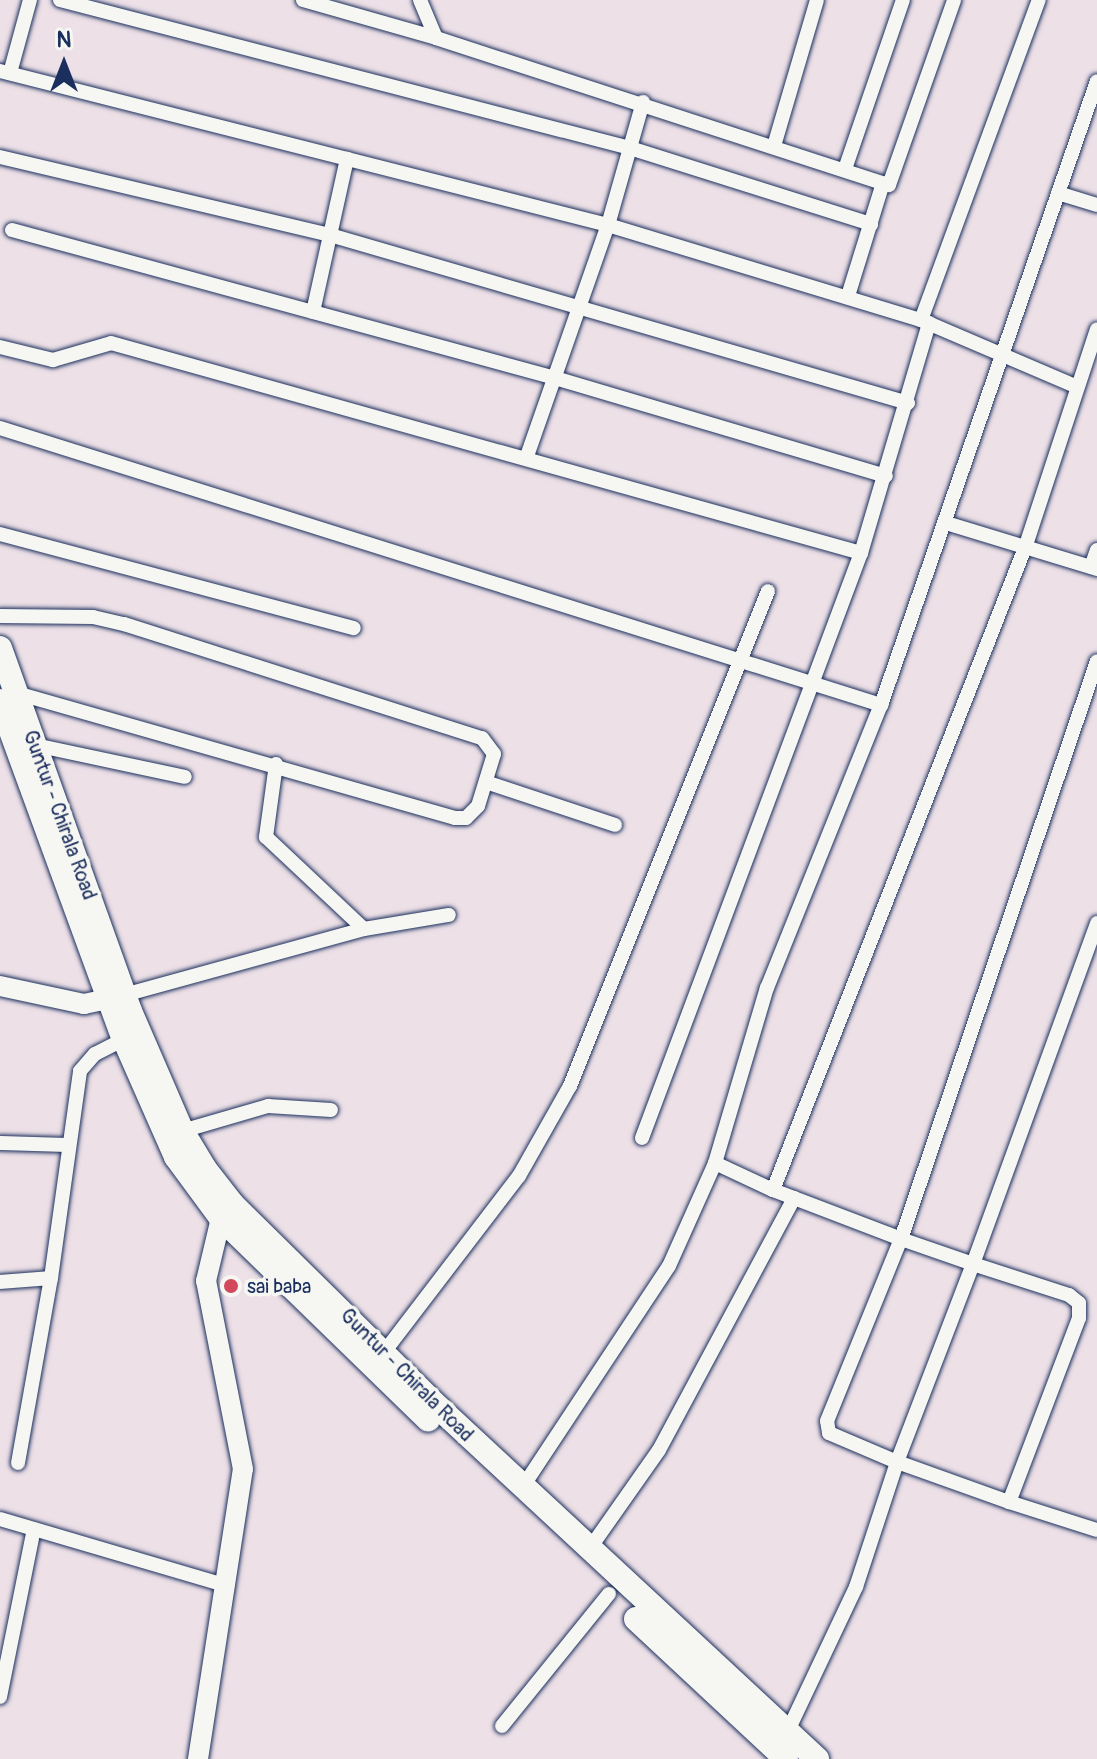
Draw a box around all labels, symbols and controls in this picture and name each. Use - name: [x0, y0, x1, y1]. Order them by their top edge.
- north arrow: [24, 24, 104, 104]
- text: N: [57, 26, 71, 54]
- street label: Guntur - Chirala Road: [18, 727, 102, 903]
- place label: sai baba: [247, 1274, 311, 1298]
- marker: sai baba: [222, 1277, 240, 1295]
- street label: Guntur - Chirala Road: [335, 1303, 479, 1447]

